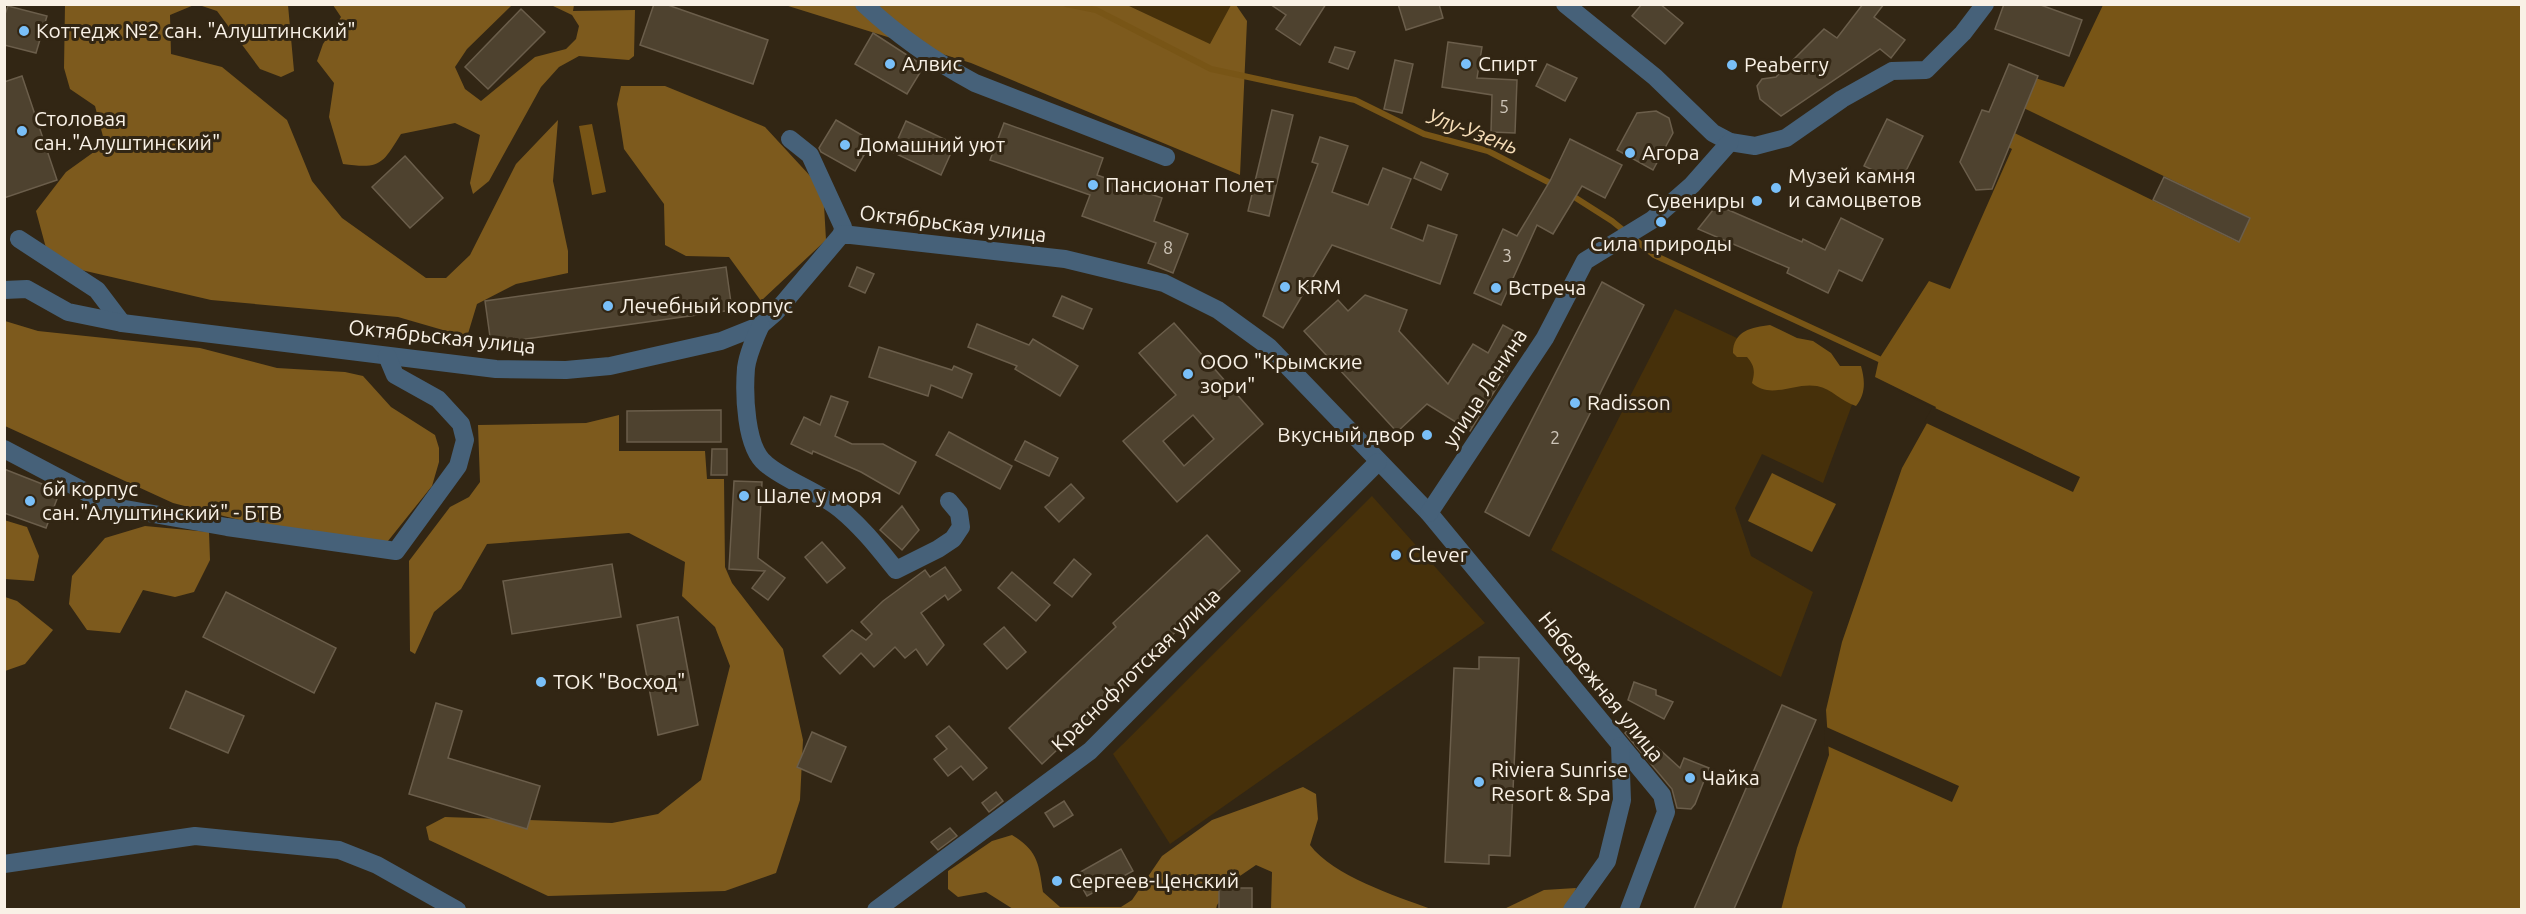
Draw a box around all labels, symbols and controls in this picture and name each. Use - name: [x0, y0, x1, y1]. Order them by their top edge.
- place label: Коттедж №2 сан. "Алуштинский": [36, 18, 356, 42]
- marker: Коттедж №2 сан. "Алуштинский": [17, 24, 31, 38]
- place label: Алвис: [902, 51, 962, 75]
- place label: Спирт: [1478, 51, 1538, 75]
- place label: Peaberry: [1744, 52, 1829, 76]
- marker: Алвис: [883, 57, 897, 71]
- marker: Спирт: [1459, 57, 1473, 71]
- marker: Peaberry: [1725, 58, 1739, 72]
- house number: 5: [1499, 96, 1509, 116]
- water label: Улу-Узень: [1423, 102, 1522, 159]
- place label: Столовая сан."Алуштинский": [34, 106, 220, 154]
- marker: Столовая сан."Алуштинский": [15, 124, 29, 138]
- place label: Домашний уют: [857, 132, 1006, 156]
- marker: Домашний уют: [838, 138, 852, 152]
- place label: Агора: [1642, 140, 1699, 164]
- marker: Агора: [1623, 146, 1637, 160]
- place label: Музей камня и самоцветов: [1788, 163, 1922, 211]
- place label: Пансионат Полет: [1105, 172, 1275, 196]
- marker: Пансионат Полет: [1086, 178, 1100, 192]
- marker: Музей камня и самоцветов: [1769, 181, 1783, 195]
- place label: Сувениры: [1646, 188, 1745, 212]
- marker: Сувениры: [1750, 194, 1764, 208]
- street label: Октябрьская улица: [858, 200, 1048, 246]
- marker: Сила природы: [1654, 215, 1668, 229]
- place label: Сила природы: [1590, 231, 1732, 255]
- house number: 8: [1163, 237, 1173, 257]
- house number: 3: [1502, 245, 1512, 265]
- place label: KRM: [1297, 274, 1341, 298]
- place label: Встреча: [1508, 275, 1586, 299]
- marker: KRM: [1278, 280, 1292, 294]
- marker: Встреча: [1489, 281, 1503, 295]
- place label: Лечебный корпус: [620, 293, 793, 317]
- marker: Лечебный корпус: [601, 299, 615, 313]
- street label: Октябрьская улица: [347, 314, 537, 358]
- street label: улица Ленина: [1437, 324, 1531, 451]
- place label: ООО "Крымские зори": [1200, 349, 1363, 397]
- marker: ООО "Крымские зори": [1181, 367, 1195, 381]
- place label: Radisson: [1587, 390, 1671, 414]
- marker: Radisson: [1568, 396, 1582, 410]
- place label: Вкусный двор: [1277, 422, 1415, 446]
- house number: 2: [1550, 427, 1560, 447]
- marker: Вкусный двор: [1420, 428, 1434, 442]
- place label: 6й корпус сан."Алуштинский" - БТВ: [42, 476, 282, 524]
- place label: Шале у моря: [756, 483, 882, 507]
- marker: Шале у моря: [737, 489, 751, 503]
- marker: 6й корпус сан."Алуштинский" - БТВ: [23, 494, 37, 508]
- place label: Clever: [1408, 542, 1468, 566]
- marker: Clever: [1389, 548, 1403, 562]
- street label: Краснофлотская улица: [1046, 583, 1225, 756]
- street label: Набережная улица: [1534, 607, 1669, 766]
- place label: ТОК "Восход": [553, 669, 685, 693]
- marker: ТОК "Восход": [534, 675, 548, 689]
- place label: Riviera Sunrise Resort & Spa: [1491, 757, 1628, 805]
- place label: Чайка: [1702, 765, 1760, 789]
- marker: Чайка: [1683, 771, 1697, 785]
- marker: Riviera Sunrise Resort & Spa: [1472, 775, 1486, 789]
- place label: Сергеев-Ценский: [1069, 868, 1239, 892]
- marker: Сергеев-Ценский: [1050, 874, 1064, 888]

